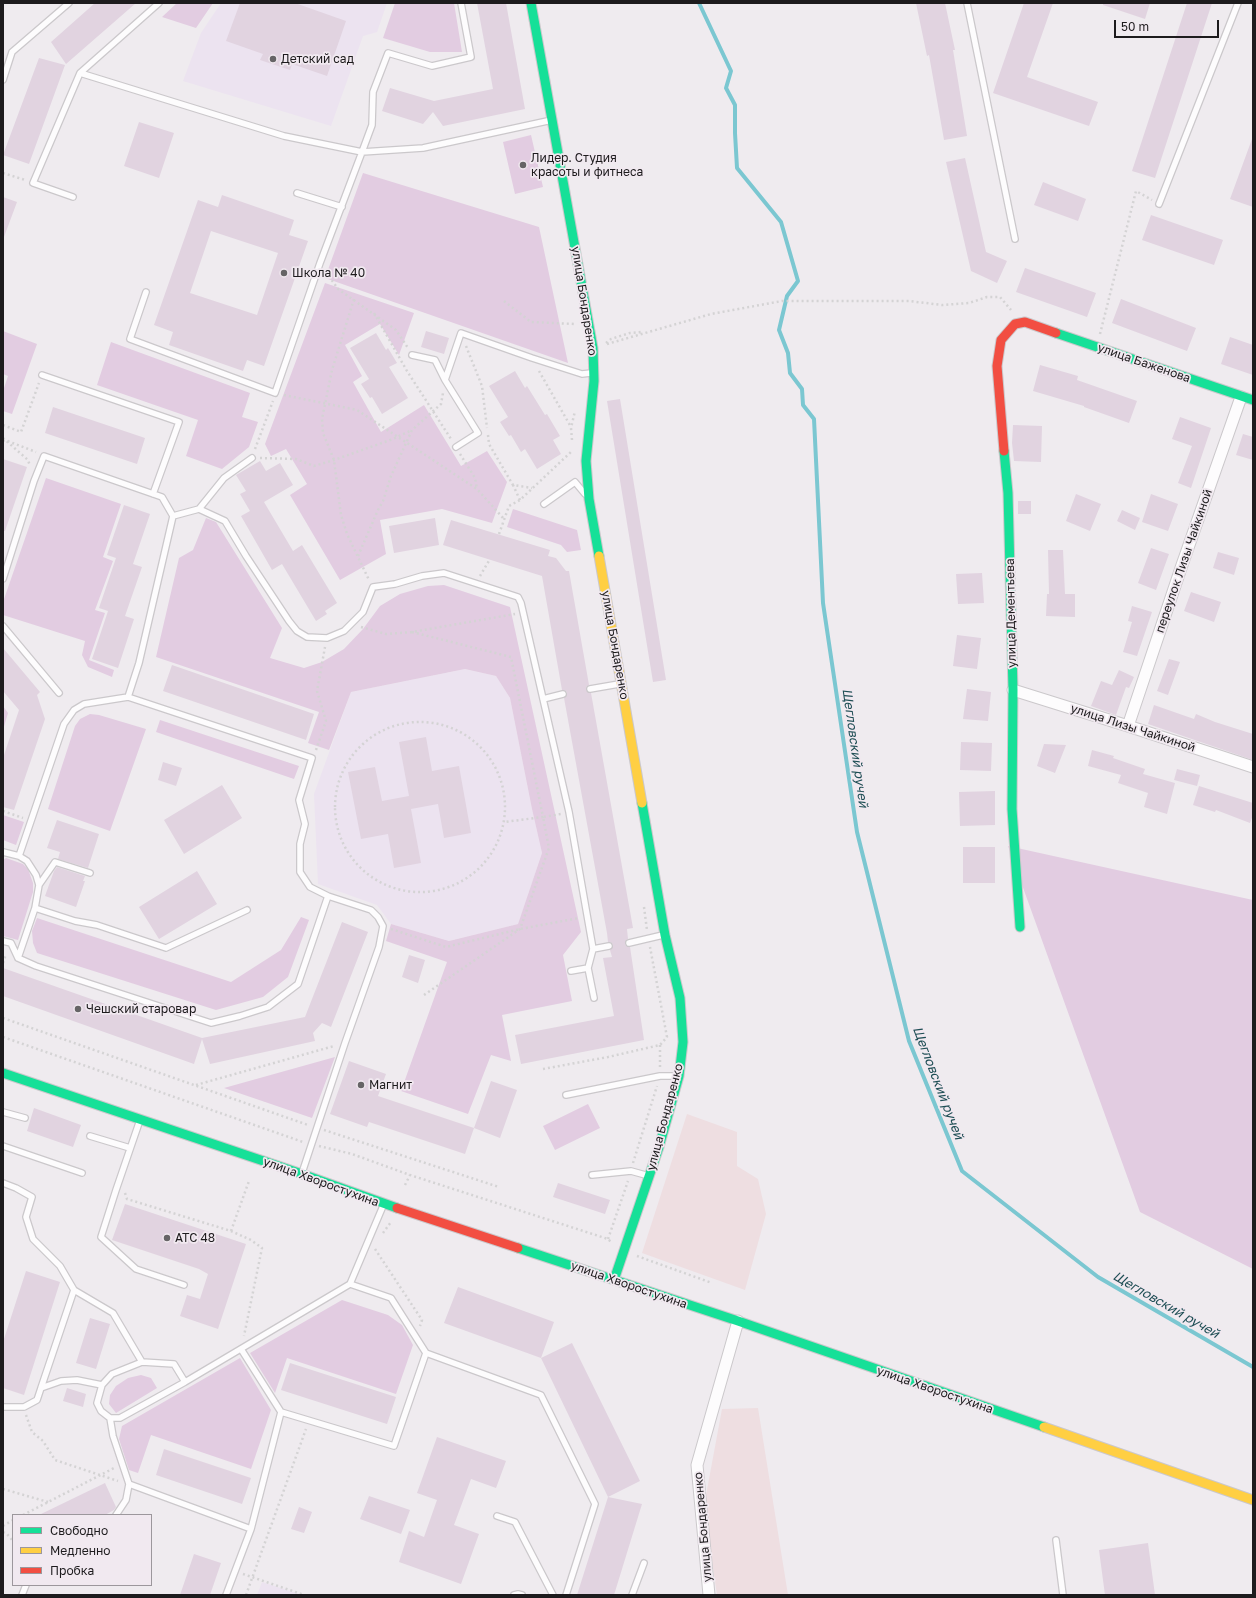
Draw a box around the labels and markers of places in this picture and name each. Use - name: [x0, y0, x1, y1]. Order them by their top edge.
- place label: Детский сад: [281, 52, 354, 66]
- marker: Детский сад: [268, 54, 278, 64]
- place label: Лидер. Студия красоты и фитнеса: [531, 151, 643, 179]
- marker: Лидер. Студия красоты и фитнеса: [518, 160, 528, 170]
- place label: Школа № 40: [292, 266, 365, 280]
- marker: Школа № 40: [279, 268, 289, 278]
- place label: Чешский старовар: [86, 1002, 196, 1016]
- marker: Чешский старовар: [73, 1004, 83, 1014]
- place label: Магнит: [369, 1078, 412, 1092]
- marker: Магнит: [356, 1080, 366, 1090]
- place label: АТС 48: [175, 1231, 215, 1245]
- marker: АТС 48: [162, 1233, 172, 1243]

